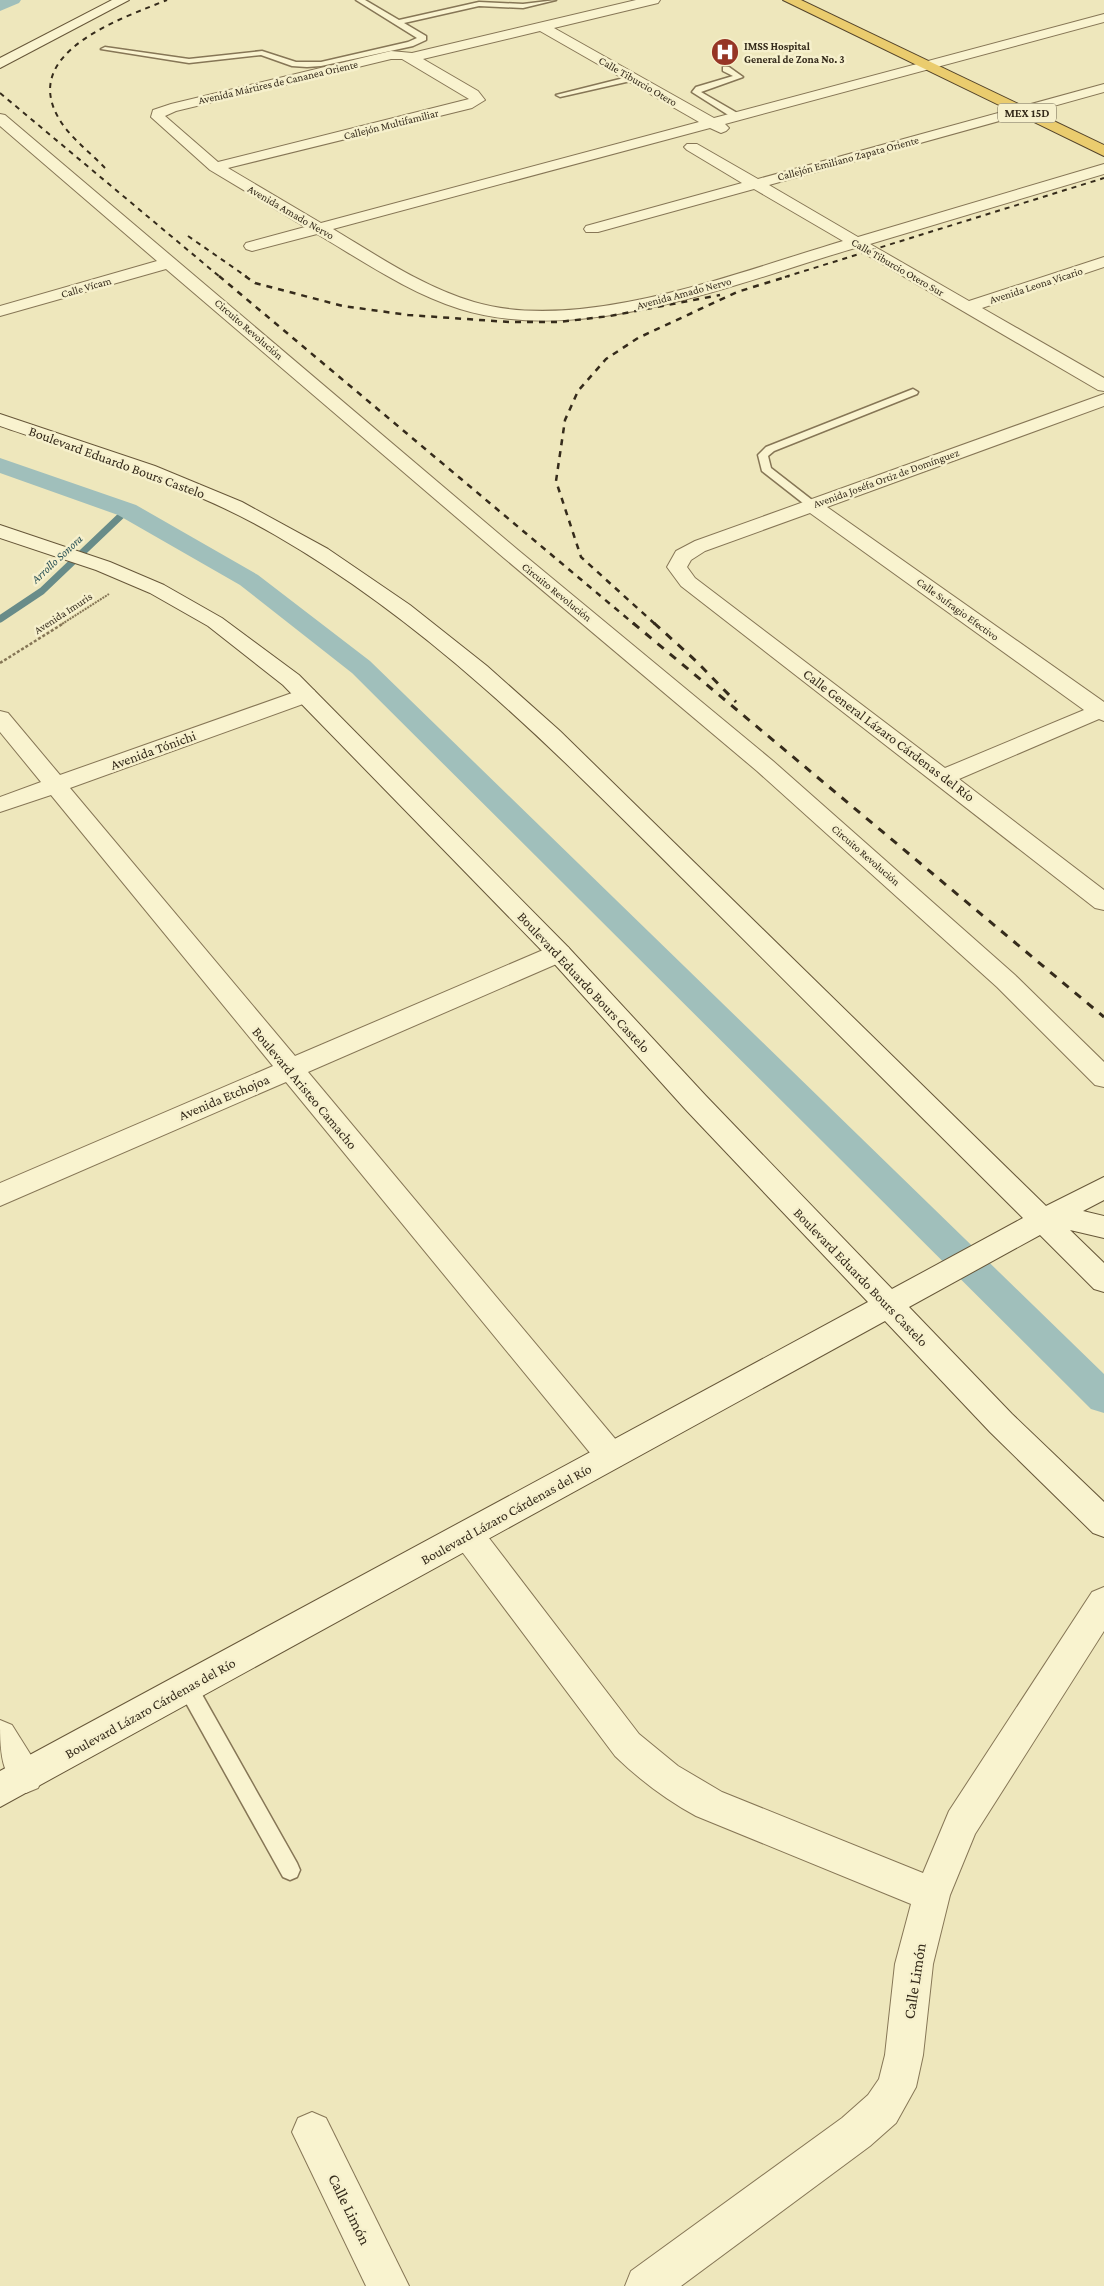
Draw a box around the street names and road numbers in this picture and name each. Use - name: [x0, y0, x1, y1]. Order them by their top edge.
- street label: Calle Tiburcio Otero: [597, 54, 680, 108]
- street label: Avenida Mártires de Cananea Oriente: [197, 58, 359, 106]
- road number: MEX 15D: [998, 104, 1056, 122]
- street label: Callejón Multifamiliar: [342, 106, 440, 143]
- street label: Callejón Emiliano Zapata Oriente: [776, 133, 920, 184]
- street label: Avenida Amado Nervo: [246, 182, 337, 242]
- street label: Calle Tiburcio Otero Sur: [850, 236, 947, 298]
- street label: Avenida Leona Vicario: [988, 264, 1085, 306]
- street label: Calle Vícam: [60, 274, 113, 300]
- street label: Avenida Amado Nervo: [635, 274, 733, 311]
- street label: Circuito Revolución: [213, 296, 286, 362]
- street label: Boulevard Eduardo Bours Castelo: [27, 423, 207, 501]
- street label: Avenida Joséfa Ortiz de Domínguez: [812, 446, 961, 511]
- street label: Circuito Revolución: [520, 560, 594, 624]
- street label: Calle Sufragio Efectivo: [914, 575, 1002, 644]
- street label: Avenida Imuris: [32, 590, 94, 636]
- street label: Calle General Lázaro Cárdenas del Río: [800, 665, 978, 805]
- street label: Avenida Tónichi: [108, 727, 198, 773]
- street label: Circuito Revolución: [830, 822, 903, 888]
- street label: Boulevard Eduardo Bours Castelo: [515, 908, 653, 1056]
- street label: Boulevard Aristeo Camacho: [249, 1024, 361, 1152]
- street label: Avenida Etchojoa: [176, 1070, 273, 1124]
- street label: Boulevard Eduardo Bours Castelo: [791, 1204, 932, 1350]
- street label: Boulevard Lázaro Cárdenas del Río: [418, 1460, 594, 1568]
- street label: Boulevard Lázaro Cárdenas del Río: [62, 1654, 238, 1762]
- street label: Calle Limón: [900, 1941, 929, 2020]
- street label: Calle Limón: [325, 2171, 374, 2248]

